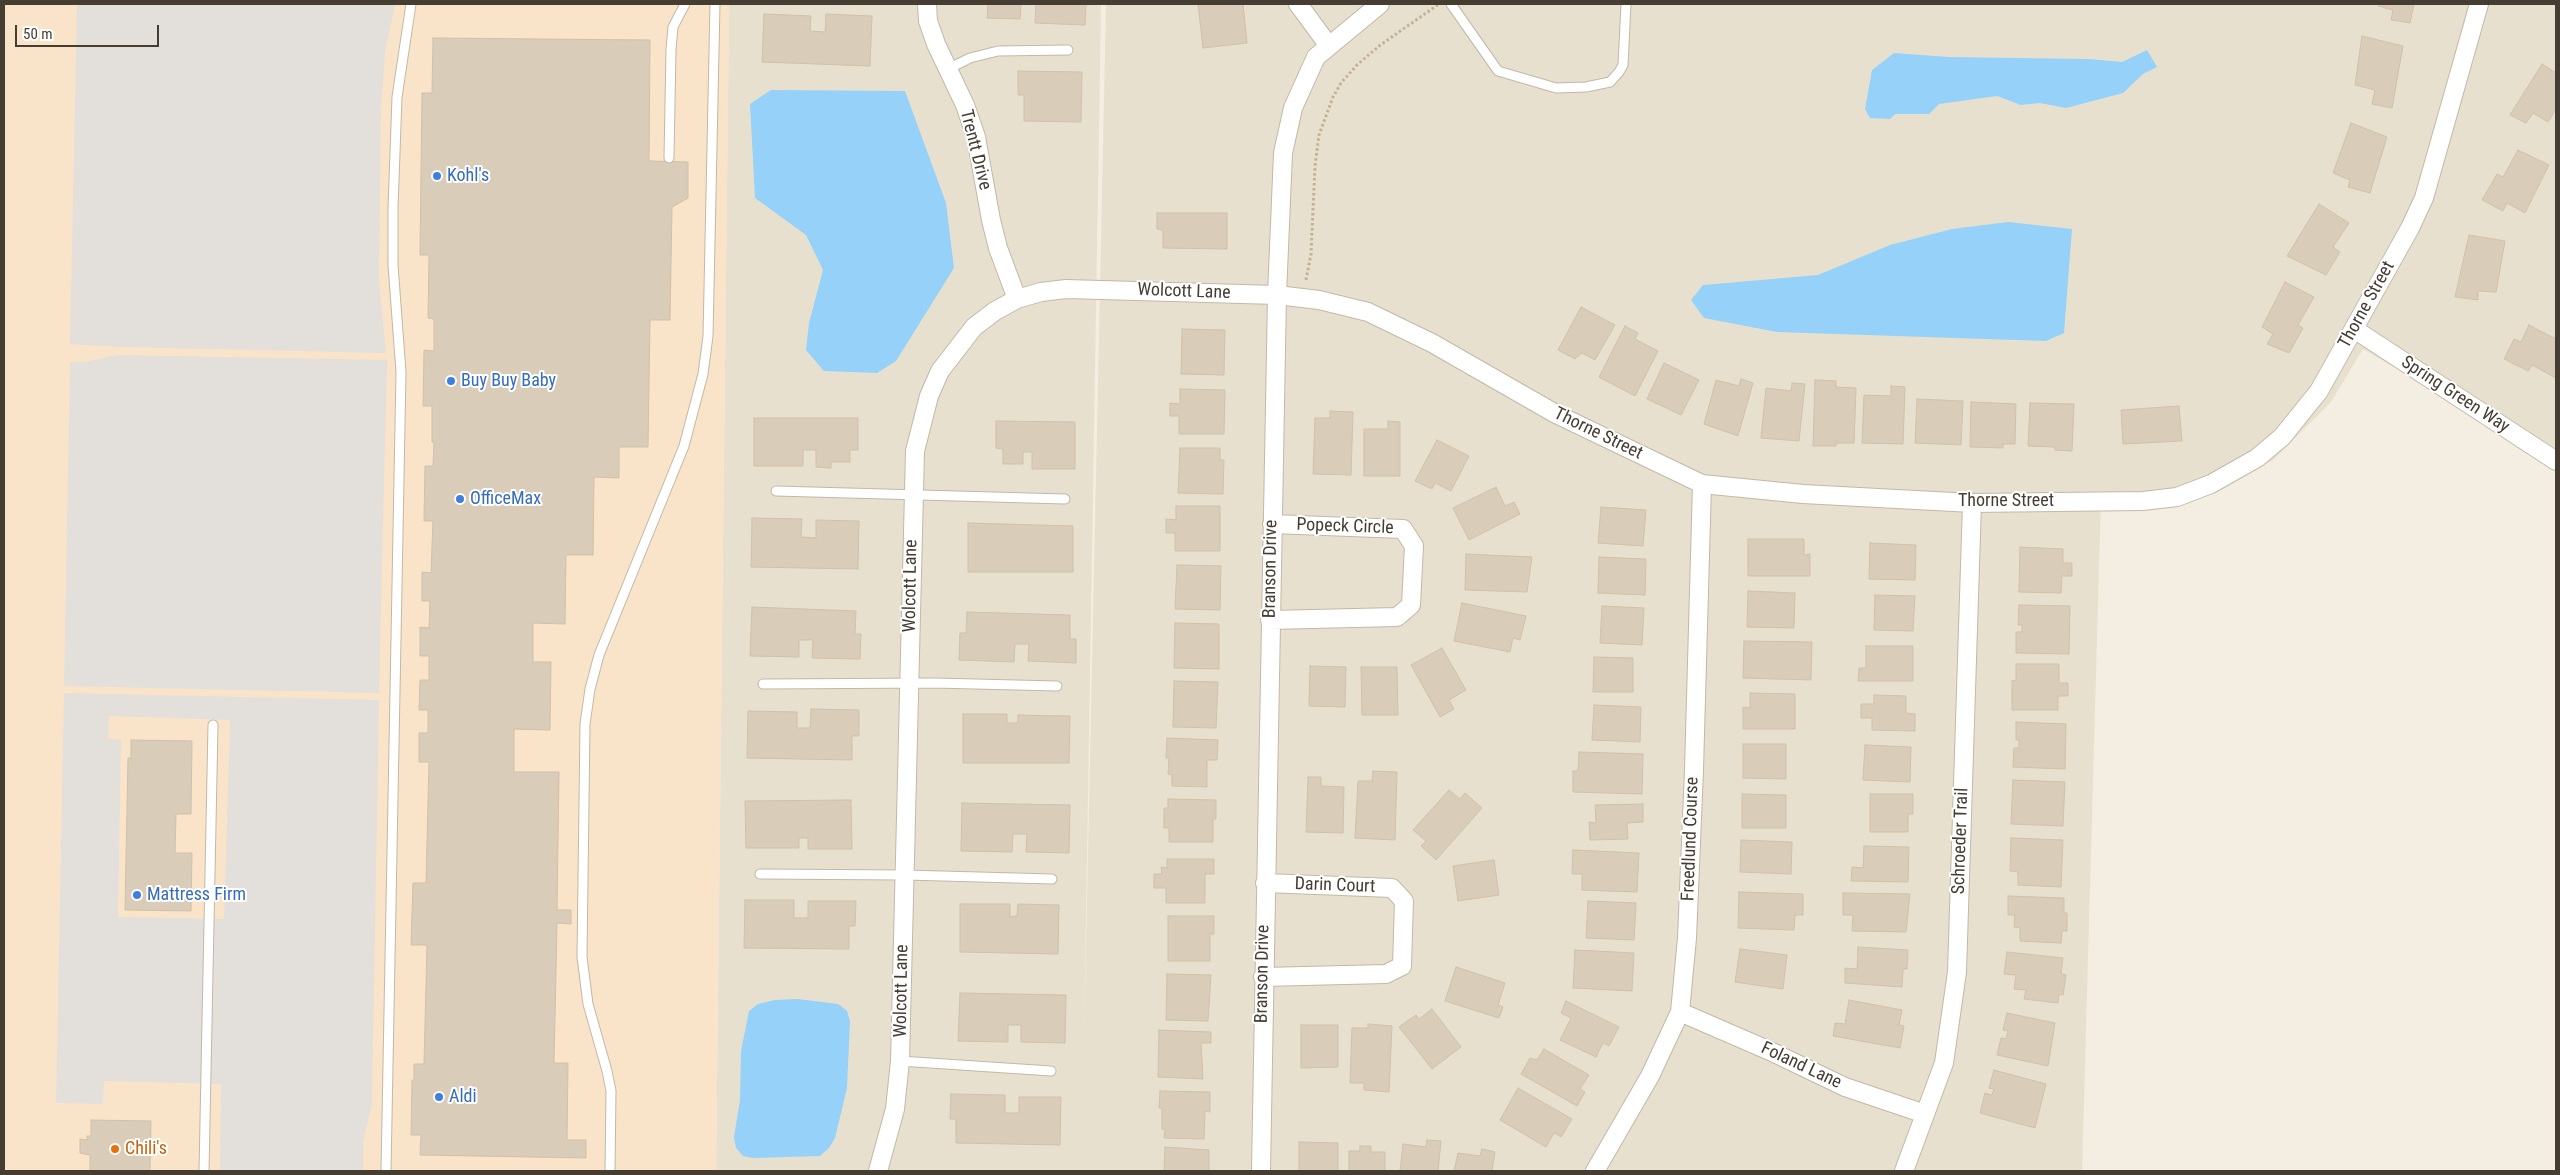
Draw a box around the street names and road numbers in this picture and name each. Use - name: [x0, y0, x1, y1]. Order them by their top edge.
- street label: Trentt Drive: [955, 108, 995, 192]
- street label: Thorne Street: [2334, 258, 2400, 352]
- street label: Wolcott Lane: [1137, 280, 1231, 304]
- street label: Spring Green Way: [2397, 352, 2513, 438]
- street label: Thorne Street: [1550, 403, 1646, 465]
- street label: Thorne Street: [1958, 490, 2054, 512]
- street label: Popeck Circle: [1296, 515, 1394, 539]
- street label: Branson Drive: [1259, 520, 1283, 618]
- street label: Wolcott Lane: [899, 539, 923, 633]
- street label: Freedlund Course: [1678, 777, 1704, 901]
- street label: Schroeder Trail: [1948, 787, 1974, 895]
- street label: Darin Court: [1294, 874, 1376, 898]
- street label: Branson Drive: [1251, 925, 1275, 1023]
- street label: Wolcott Lane: [890, 944, 914, 1038]
- street label: Foland Lane: [1757, 1038, 1845, 1094]

